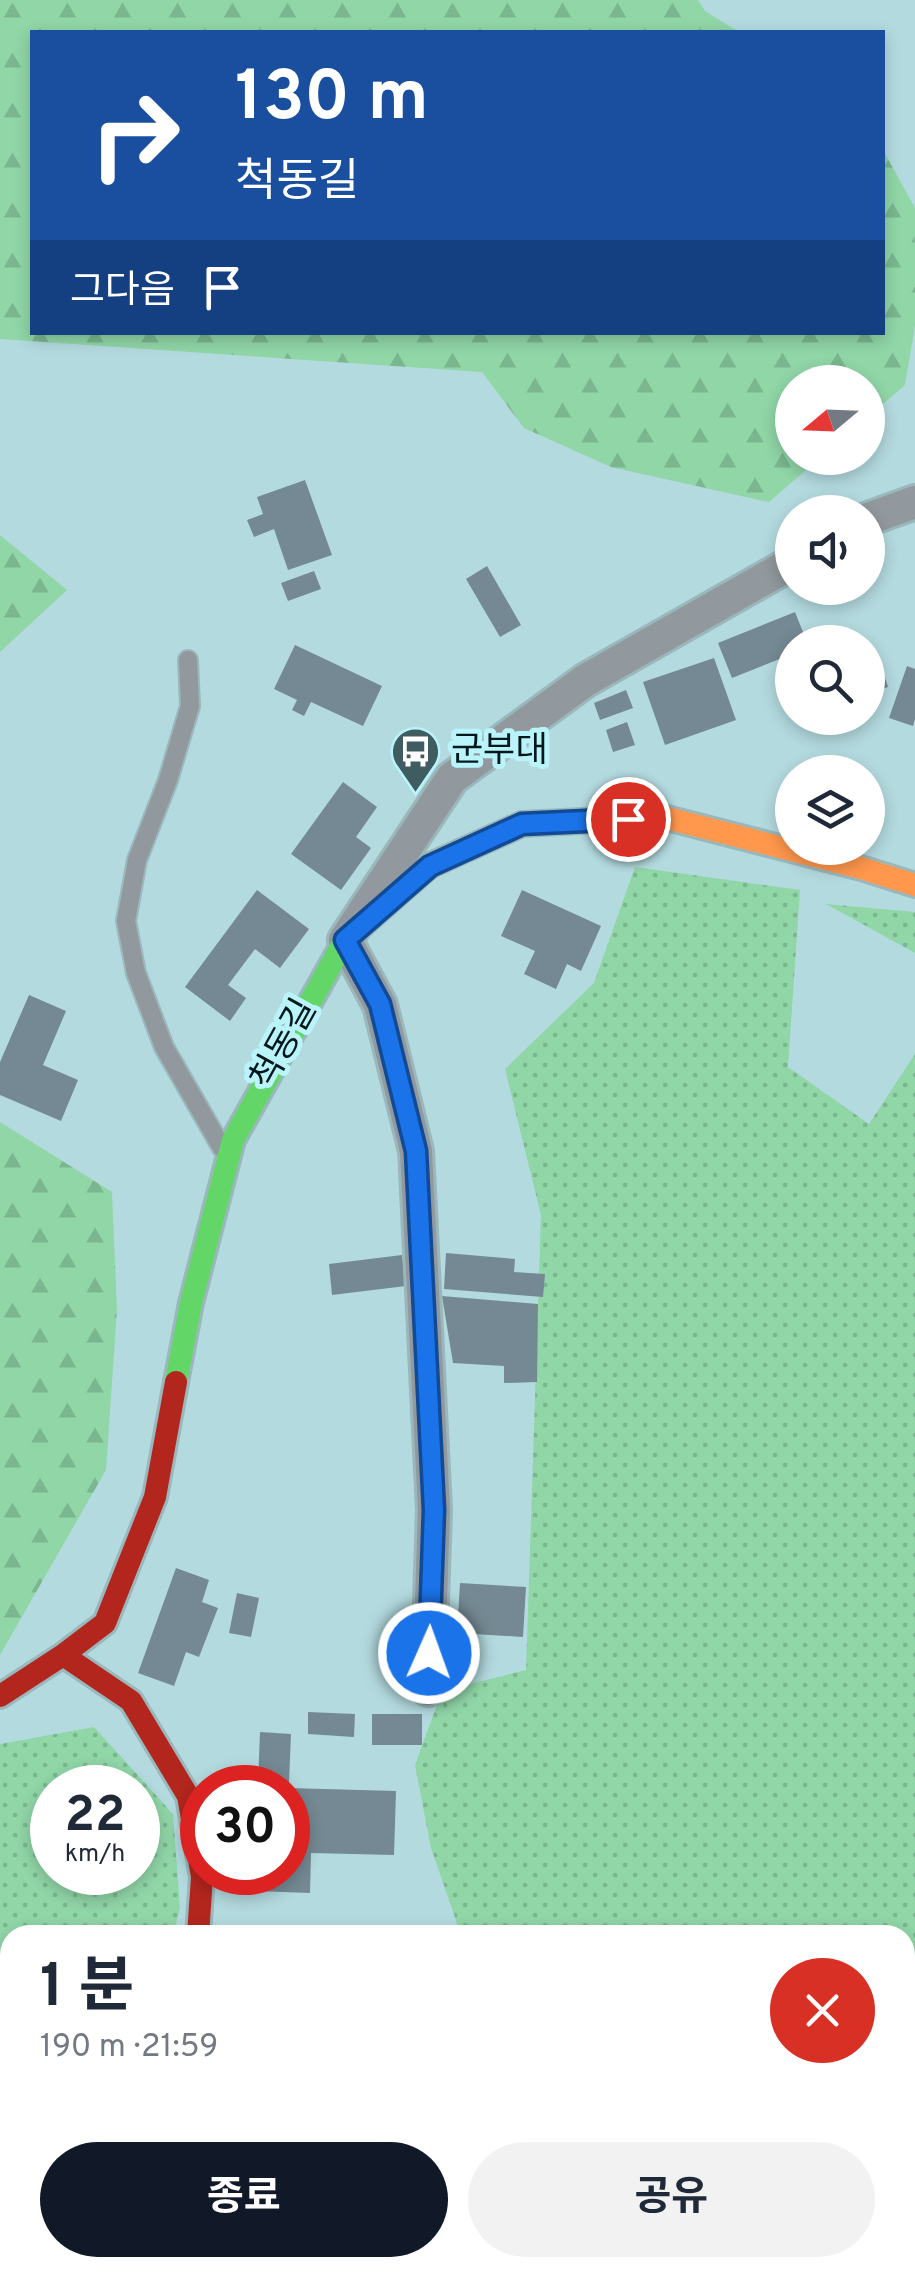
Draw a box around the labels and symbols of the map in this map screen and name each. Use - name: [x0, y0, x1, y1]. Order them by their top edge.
- north arrow: [775, 365, 885, 475]
- bus stop icon: 군부대: [390, 726, 442, 794]
- place label: 군부대: [451, 730, 548, 774]
- pin: [586, 777, 671, 862]
- street label: 척동길: [242, 992, 328, 1098]
- position arrow: [377, 1601, 481, 1705]
- speed limit sign: 30: [180, 1765, 310, 1895]

